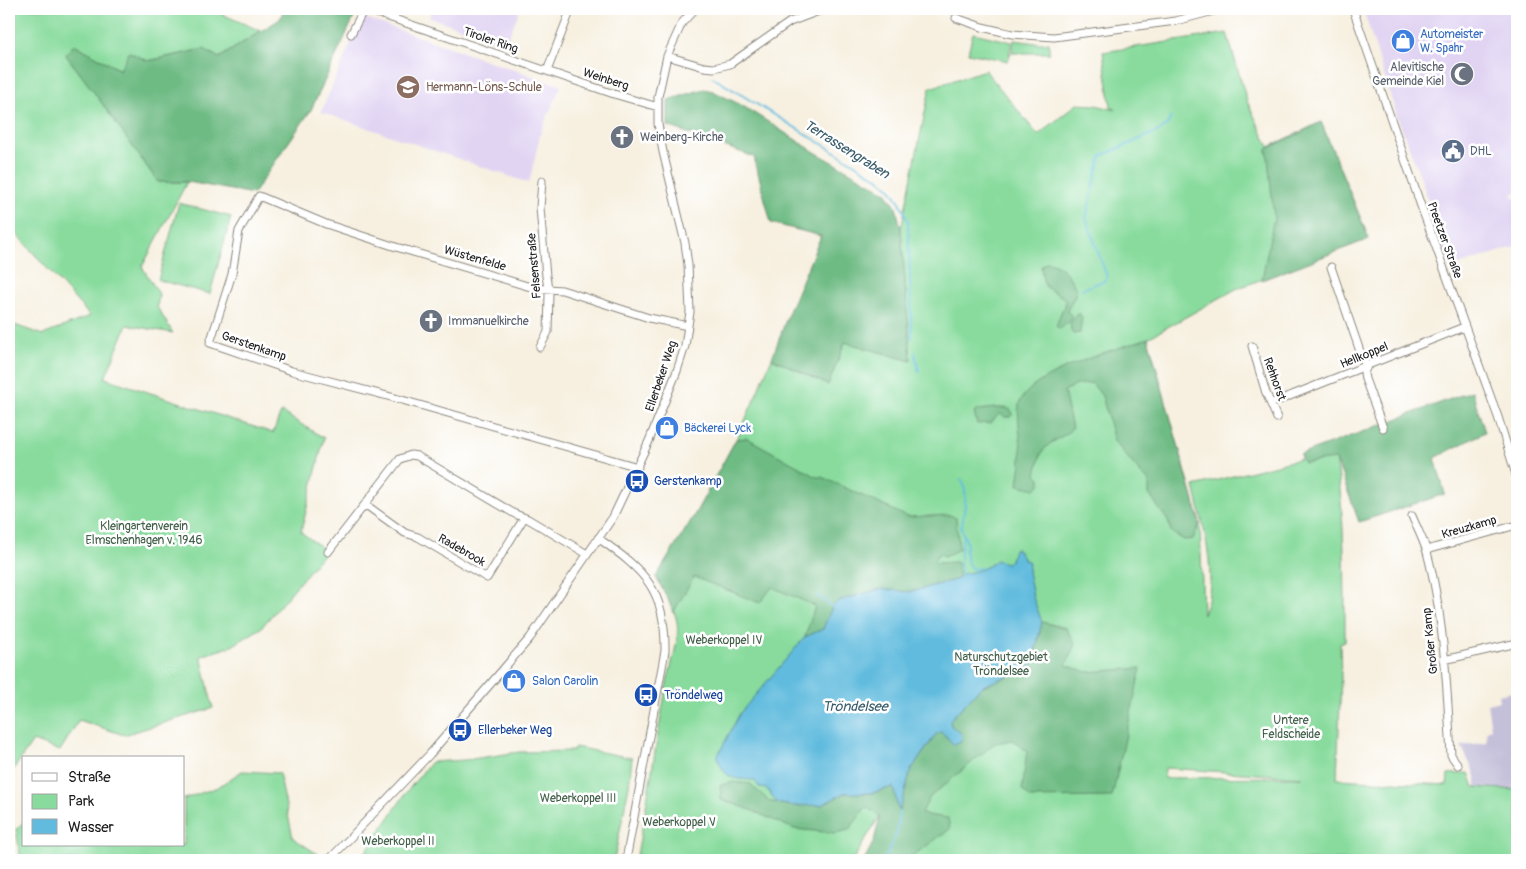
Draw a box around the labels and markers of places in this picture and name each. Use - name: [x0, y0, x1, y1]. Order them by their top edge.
- place label: Automeister W. Spahr: [1420, 27, 1484, 56]
- shop icon: Automeister W. Spahr: [1390, 28, 1416, 54]
- place label: Alevitische Gemeinde Kiel: [1372, 60, 1444, 89]
- mosque icon: Alevitische Gemeinde Kiel: [1449, 61, 1475, 87]
- school or university icon: Hermann-Löns-Schule: [395, 74, 421, 100]
- place label: Hermann-Löns-Schule: [426, 80, 542, 95]
- church icon: Weinberg-Kirche: [609, 124, 635, 150]
- place label: Weinberg-Kirche: [640, 130, 724, 145]
- public building icon: DHL: [1440, 138, 1466, 164]
- place label: DHL: [1470, 144, 1492, 159]
- church icon: Immanuelkirche: [418, 308, 444, 334]
- place label: Immanuelkirche: [448, 314, 529, 329]
- shop icon: Bäckerei Lyck: [654, 415, 680, 441]
- place label: Bäckerei Lyck: [684, 421, 751, 436]
- bus stop icon: Gerstenkamp: [624, 468, 650, 494]
- place label: Gerstenkamp: [654, 474, 722, 489]
- shop icon: Salon Carolin: [501, 668, 527, 694]
- place label: Salon Carolin: [532, 674, 598, 689]
- bus stop icon: Tröndelweg: [633, 682, 659, 708]
- place label: Tröndelweg: [664, 688, 723, 703]
- bus stop icon: Ellerbeker Weg: [447, 717, 473, 743]
- place label: Ellerbeker Weg: [478, 723, 552, 738]

